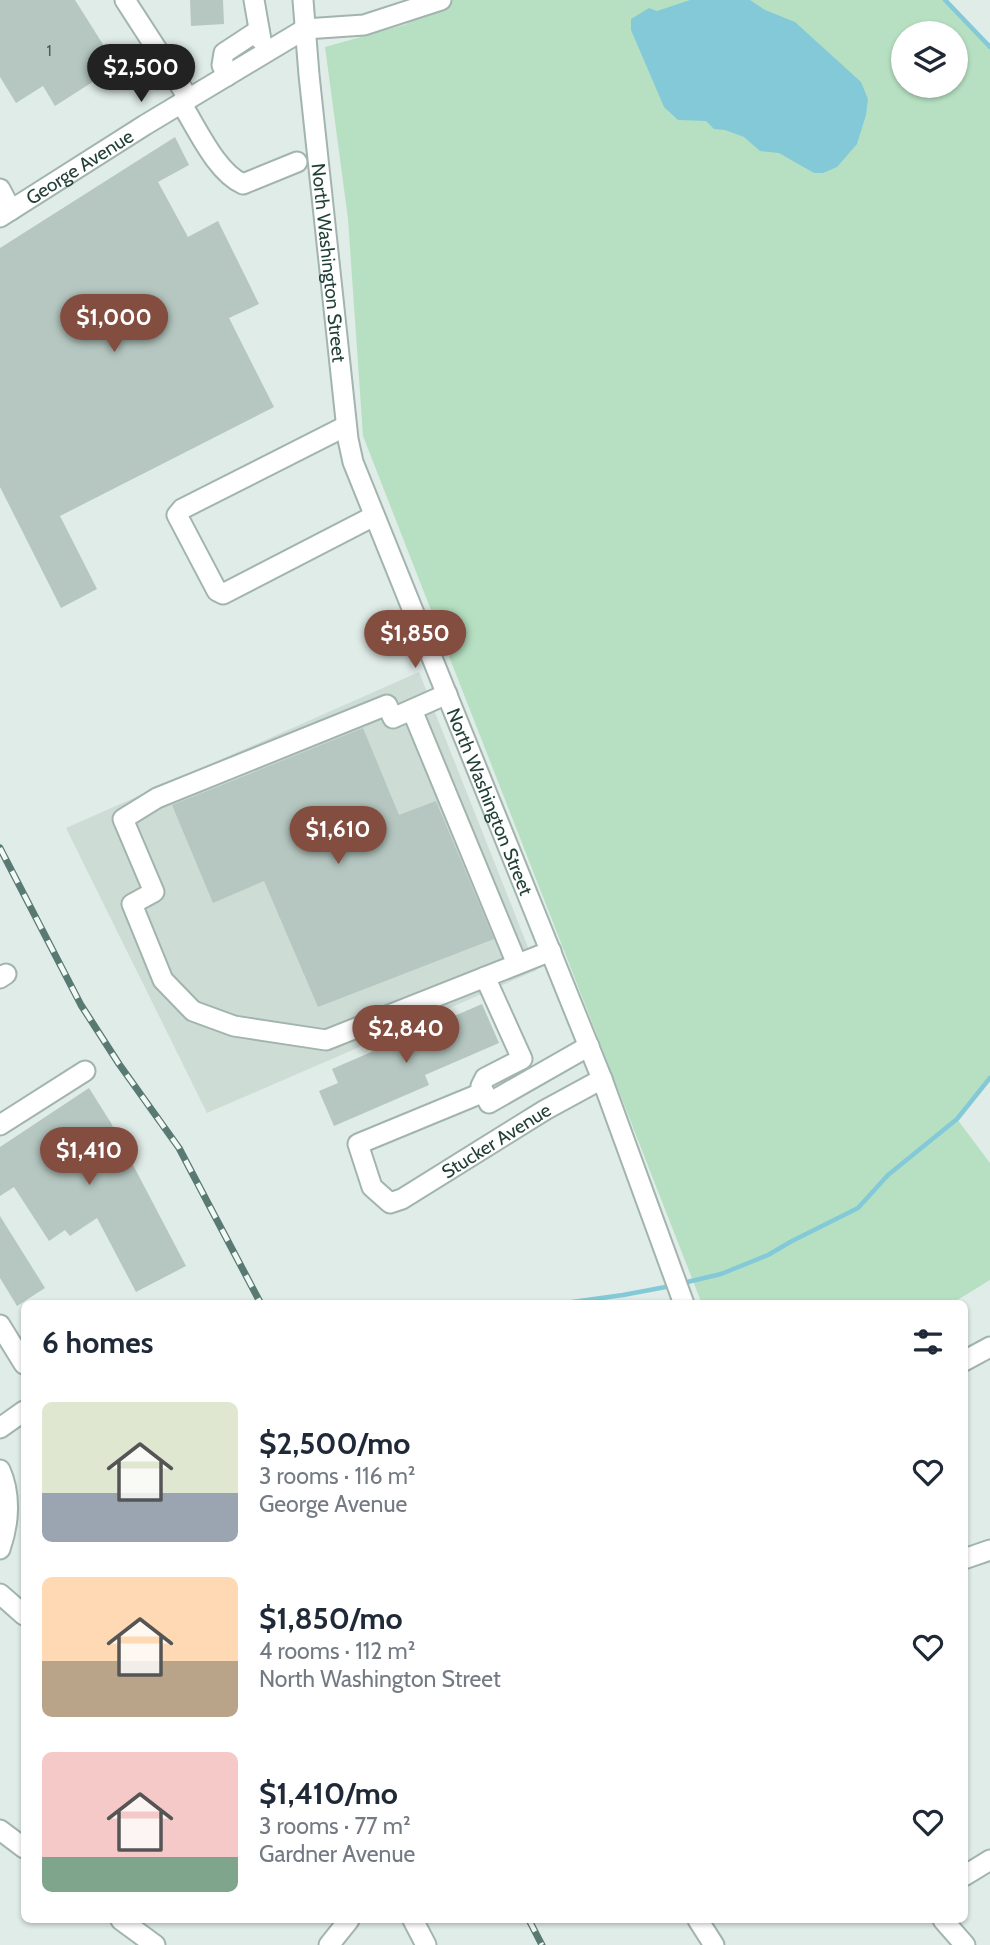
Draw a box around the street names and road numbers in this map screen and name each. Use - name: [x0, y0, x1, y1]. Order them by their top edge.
- street label: George Avenue: [21, 124, 137, 209]
- street label: North Washington Street: [307, 162, 351, 364]
- street label: North Washington Street: [442, 705, 538, 899]
- street label: Stucker Avenue: [437, 1098, 555, 1183]

